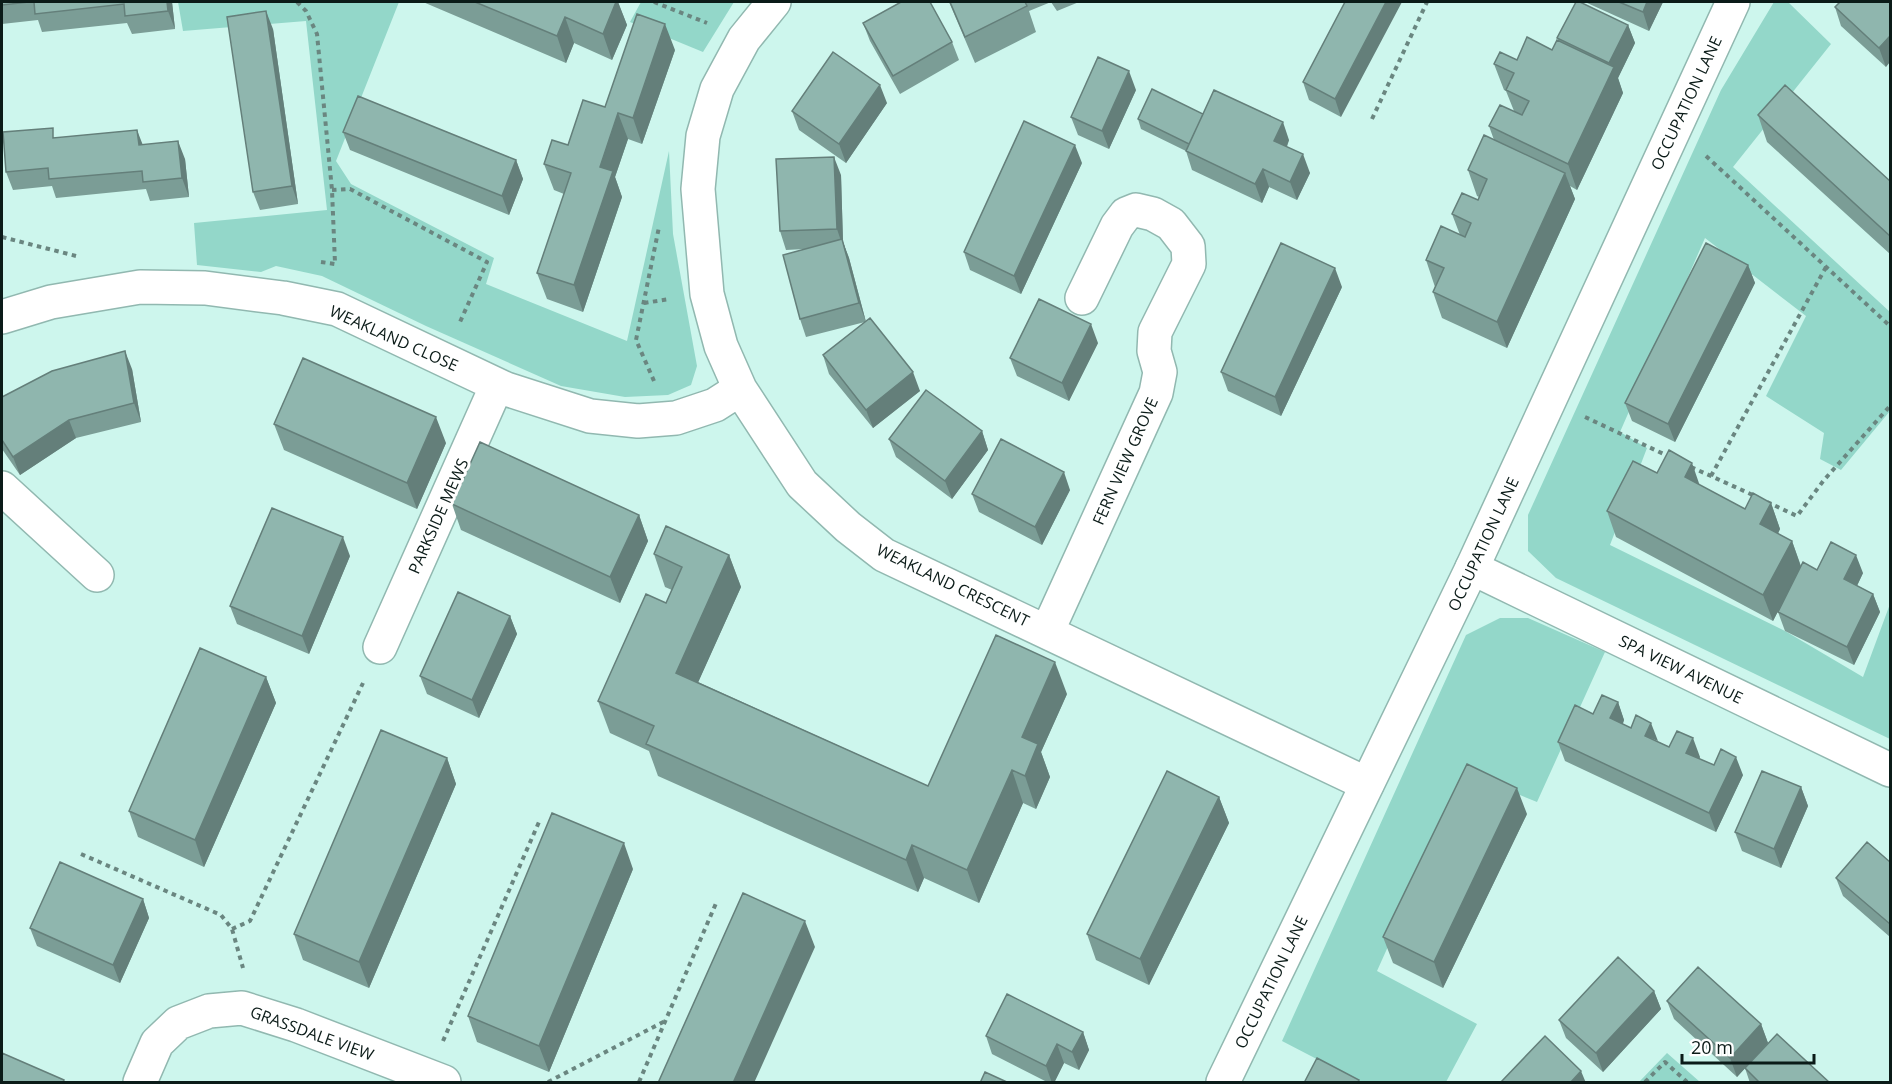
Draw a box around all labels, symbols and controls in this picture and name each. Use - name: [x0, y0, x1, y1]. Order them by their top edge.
- street label: OCCUPATION LANE: [1645, 32, 1727, 174]
- street label: WEAKLAND CLOSE: [326, 300, 462, 376]
- street label: FERN VIEW GROVE: [1087, 394, 1163, 528]
- street label: PARKSIDE MEWS: [403, 455, 473, 577]
- street label: OCCUPATION LANE: [1442, 473, 1524, 615]
- street label: WEAKLAND CRESCENT: [873, 538, 1033, 632]
- street label: SPA VIEW AVENUE: [1615, 629, 1747, 709]
- street label: OCCUPATION LANE: [1229, 912, 1313, 1052]
- street label: GRASSDALE VIEW: [247, 1000, 377, 1066]
- scale bar: [1682, 1027, 1814, 1065]
- text: 20 m: [1691, 1035, 1733, 1059]

